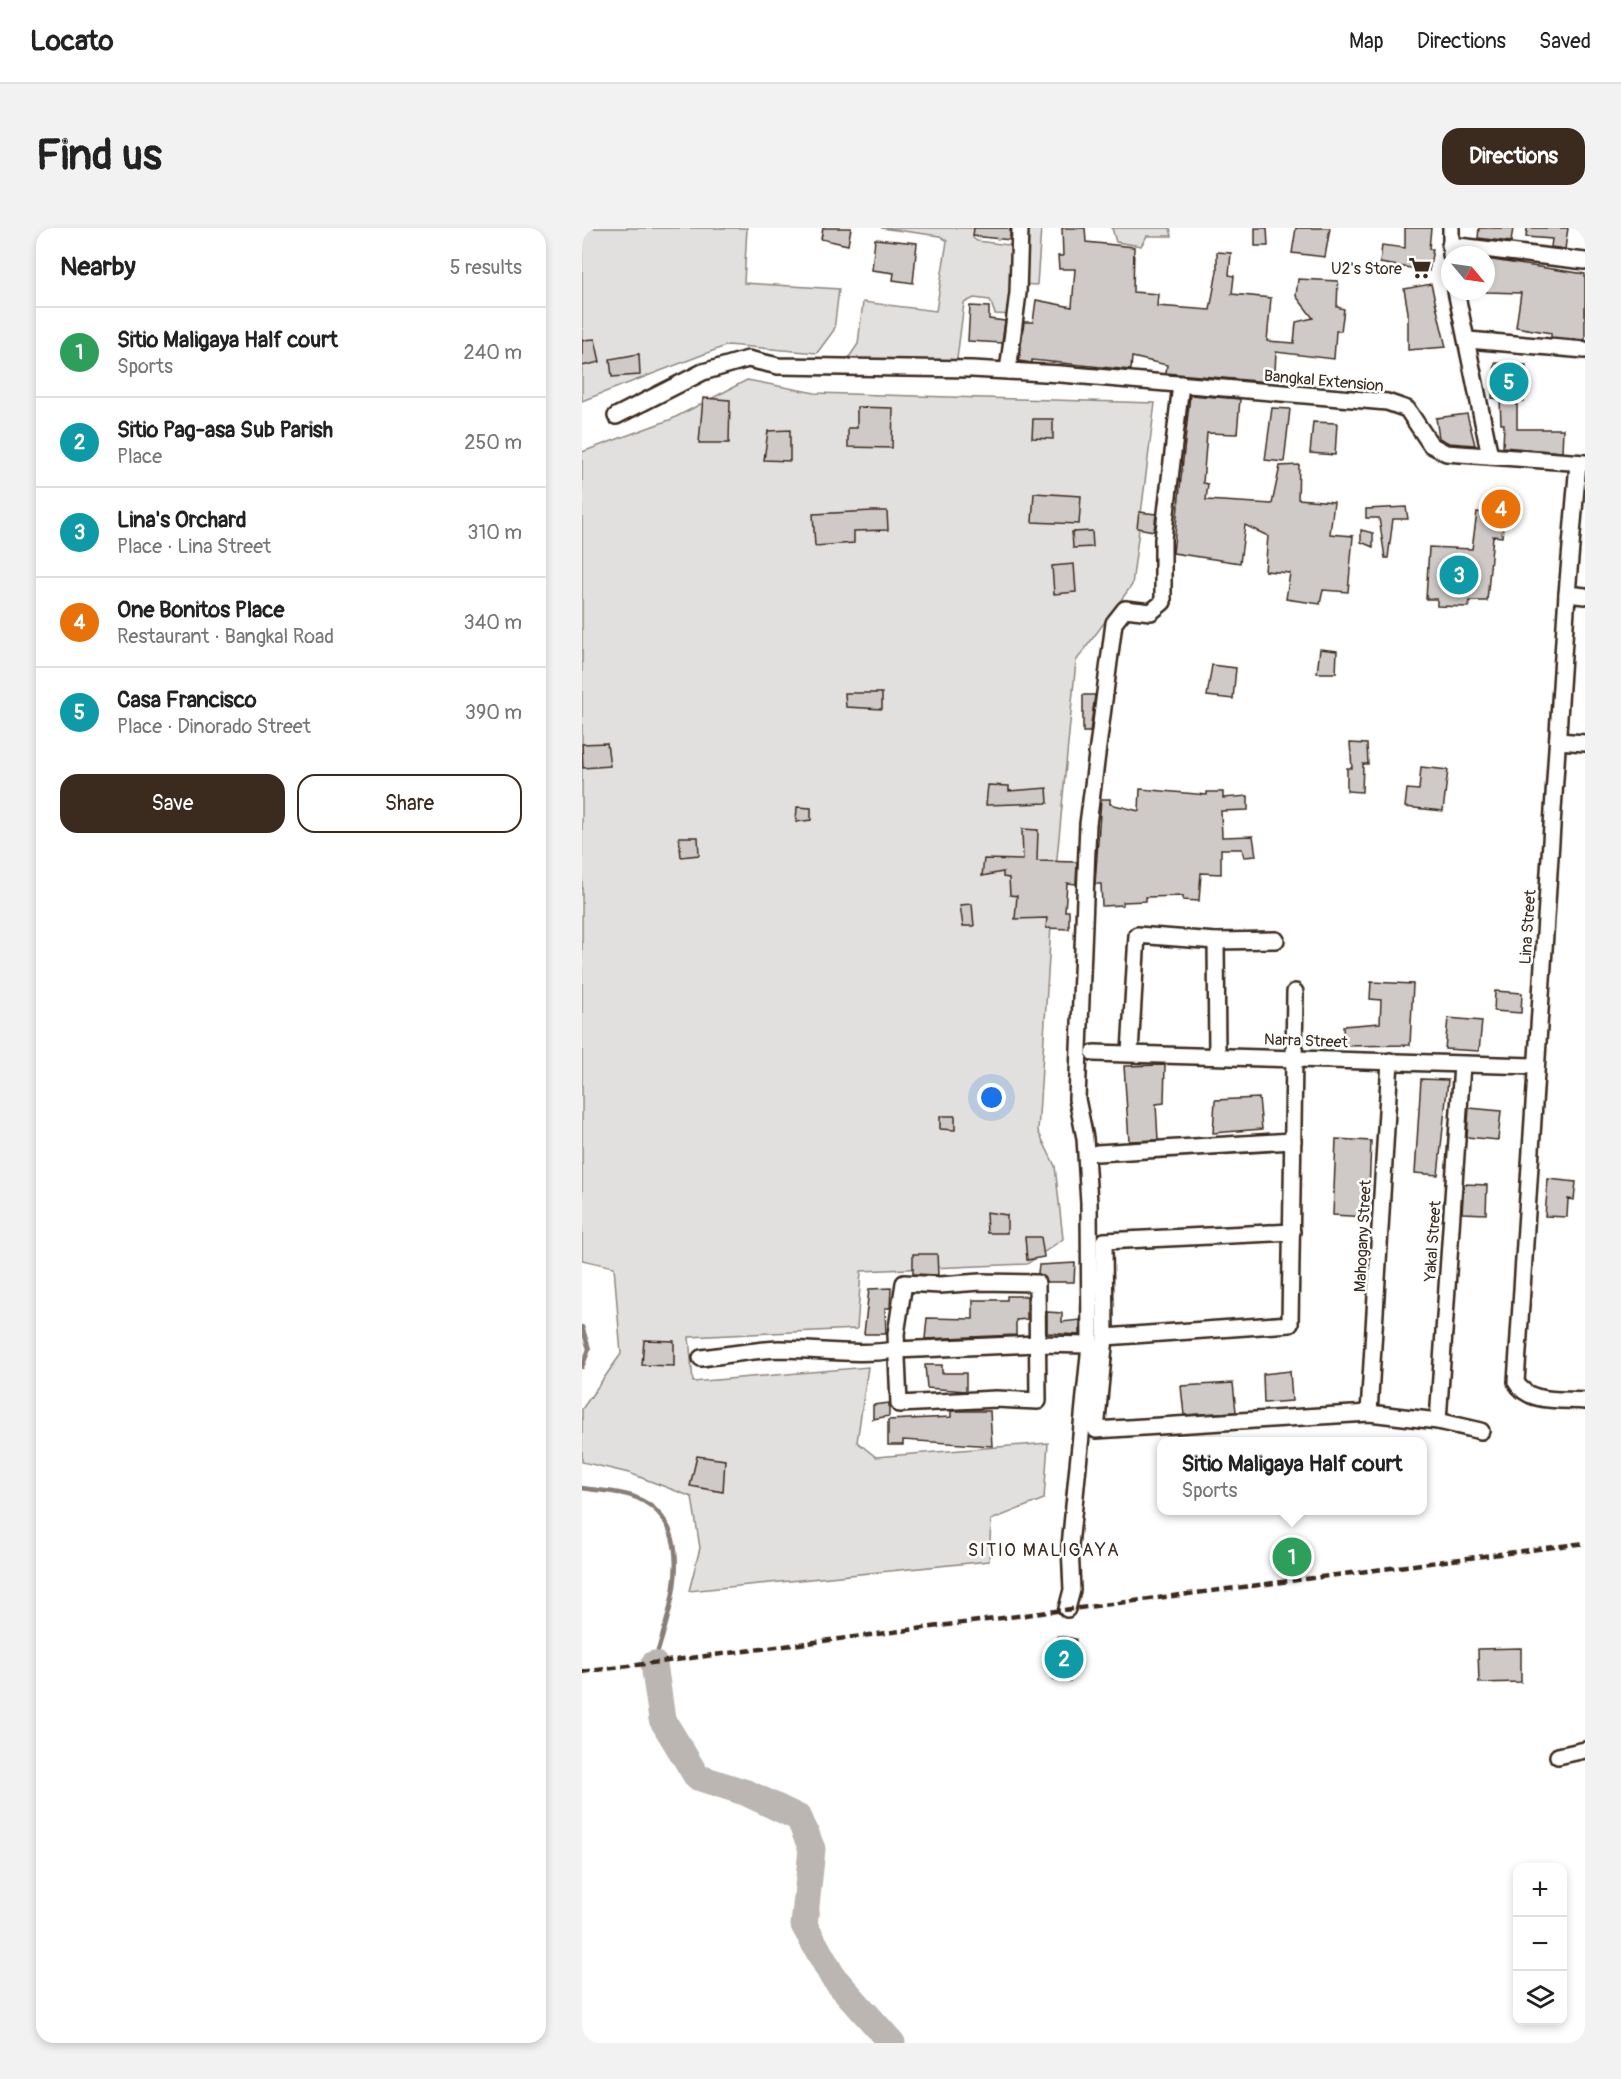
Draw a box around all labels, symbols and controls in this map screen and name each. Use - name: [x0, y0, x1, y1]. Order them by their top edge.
- text: Locato: [30, 24, 114, 59]
- text: Map: [1349, 28, 1384, 55]
- text: Directions: [1417, 28, 1506, 55]
- text: Saved: [1539, 28, 1591, 55]
- button: Directions: [1442, 128, 1585, 185]
- text: Find us: [36, 130, 162, 182]
- north arrow: [1441, 246, 1495, 300]
- text: Nearby: [60, 251, 136, 283]
- text: 5 results: [450, 255, 522, 280]
- supermarket icon: U2's Store: [1407, 255, 1433, 281]
- place label: U2's Store: [1331, 259, 1402, 279]
- text: Sitio Maligaya Half court: [117, 326, 338, 354]
- text: 1: [76, 340, 83, 365]
- text: 240 m: [463, 340, 522, 365]
- text: Sports: [117, 354, 173, 379]
- pin: 5: [1490, 360, 1528, 404]
- street label: Bangkal Extension: [1263, 366, 1385, 396]
- text: Sitio Pag-asa Sub Parish: [117, 416, 333, 444]
- text: 2: [74, 430, 85, 455]
- text: 250 m: [464, 430, 522, 455]
- text: Place: [117, 444, 162, 469]
- pin: 4: [1482, 486, 1520, 532]
- text: Lina's Orchard: [117, 506, 247, 534]
- text: 3: [74, 520, 85, 545]
- text: 310 m: [467, 520, 522, 545]
- text: Place · Lina Street: [117, 534, 271, 559]
- pin: 3: [1440, 552, 1478, 598]
- text: One Bonitos Place: [117, 596, 284, 624]
- text: 4: [74, 610, 85, 635]
- text: 340 m: [463, 610, 522, 635]
- text: Restaurant · Bangkal Road: [117, 624, 334, 649]
- text: Casa Francisco: [117, 686, 257, 714]
- text: 5: [74, 700, 85, 725]
- text: 390 m: [465, 700, 522, 725]
- text: Place · Dinorado Street: [117, 714, 311, 739]
- button: Save: [60, 774, 285, 833]
- button: Share: [297, 774, 522, 833]
- street label: Lina Street: [1515, 888, 1541, 965]
- street label: Narra Street: [1264, 1030, 1349, 1052]
- your location: [977, 1083, 1006, 1112]
- street label: Mahogany Street: [1350, 1179, 1376, 1293]
- street label: Yakal Street: [1420, 1199, 1446, 1283]
- popup: [1157, 1437, 1427, 1515]
- text: Sitio Maligaya Half court: [1182, 1450, 1402, 1478]
- text: Sports: [1182, 1478, 1238, 1503]
- pin: 1: [1272, 1534, 1312, 1580]
- district label: SITIO MALIGAYA: [968, 1539, 1120, 1562]
- pin: 2: [1044, 1636, 1084, 1682]
- map controls: [1513, 1863, 1567, 2025]
- button: +: [1513, 1863, 1567, 1917]
- button: −: [1513, 1917, 1567, 1971]
- button: layers: [1513, 1971, 1567, 2025]

